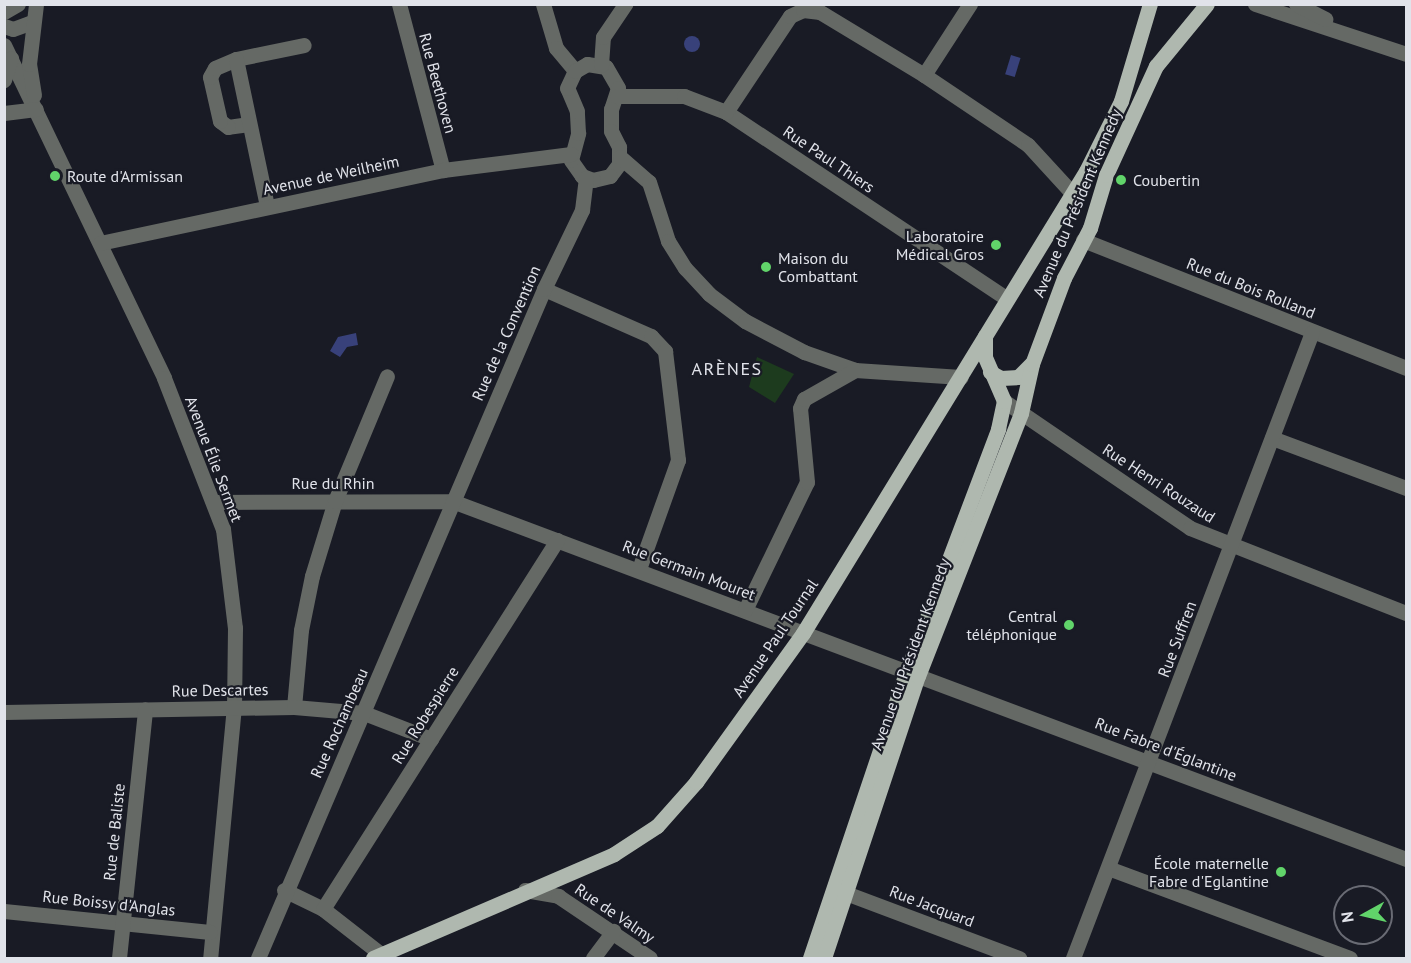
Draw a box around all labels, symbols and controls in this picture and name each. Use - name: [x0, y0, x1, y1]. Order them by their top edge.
- street label: Rue Beethoven: [415, 31, 461, 135]
- street label: Avenue du Président Kennedy: [1029, 106, 1125, 300]
- street label: Rue Paul Thiers: [779, 121, 879, 197]
- street label: Avenue de Weilheim: [261, 151, 401, 199]
- place label: Route d'Armissan: [67, 166, 183, 186]
- marker: Route d'Armissan: [48, 169, 62, 183]
- place label: Coubertin: [1133, 170, 1200, 190]
- marker: Coubertin: [1114, 173, 1128, 187]
- place label: Laboratoire Médical Gros: [896, 226, 984, 264]
- marker: Laboratoire Médical Gros: [989, 238, 1003, 252]
- place label: Maison du Combattant: [778, 248, 858, 286]
- street label: Rue du Bois Rolland: [1184, 253, 1318, 323]
- marker: Maison du Combattant: [759, 260, 773, 274]
- street label: Rue de la Convention: [468, 263, 544, 403]
- district label: ARÈNES: [691, 358, 763, 380]
- street label: Avenue Élie Sermet: [181, 394, 247, 524]
- street label: Rue Henri Rouzaud: [1099, 439, 1219, 527]
- street label: Rue du Rhin: [291, 473, 375, 493]
- street label: Rue Germain Mouret: [620, 536, 758, 604]
- street label: Avenue du Président Kennedy: [866, 555, 954, 753]
- street label: Avenue Paul Tournal: [728, 575, 822, 701]
- street label: Rue Suffren: [1154, 598, 1200, 680]
- place label: Central téléphonique: [966, 606, 1057, 644]
- marker: Central téléphonique: [1062, 618, 1076, 632]
- street label: Rue Robespierre: [387, 663, 463, 767]
- street label: Rue Rochambeau: [306, 665, 372, 781]
- street label: Rue Descartes: [171, 680, 269, 700]
- street label: Rue Fabre d'Églantine: [1092, 713, 1240, 785]
- street label: Rue de Baliste: [99, 782, 129, 882]
- place label: École maternelle Fabre d'Eglantine: [1149, 853, 1269, 891]
- marker: École maternelle Fabre d'Eglantine: [1274, 865, 1288, 879]
- street label: Rue de Valmy: [571, 879, 659, 947]
- street label: Rue Jacquard: [887, 881, 977, 931]
- north arrow: [1333, 885, 1393, 945]
- street label: Rue Boissy d'Anglas: [41, 886, 177, 920]
- text: N: [1337, 911, 1358, 924]

